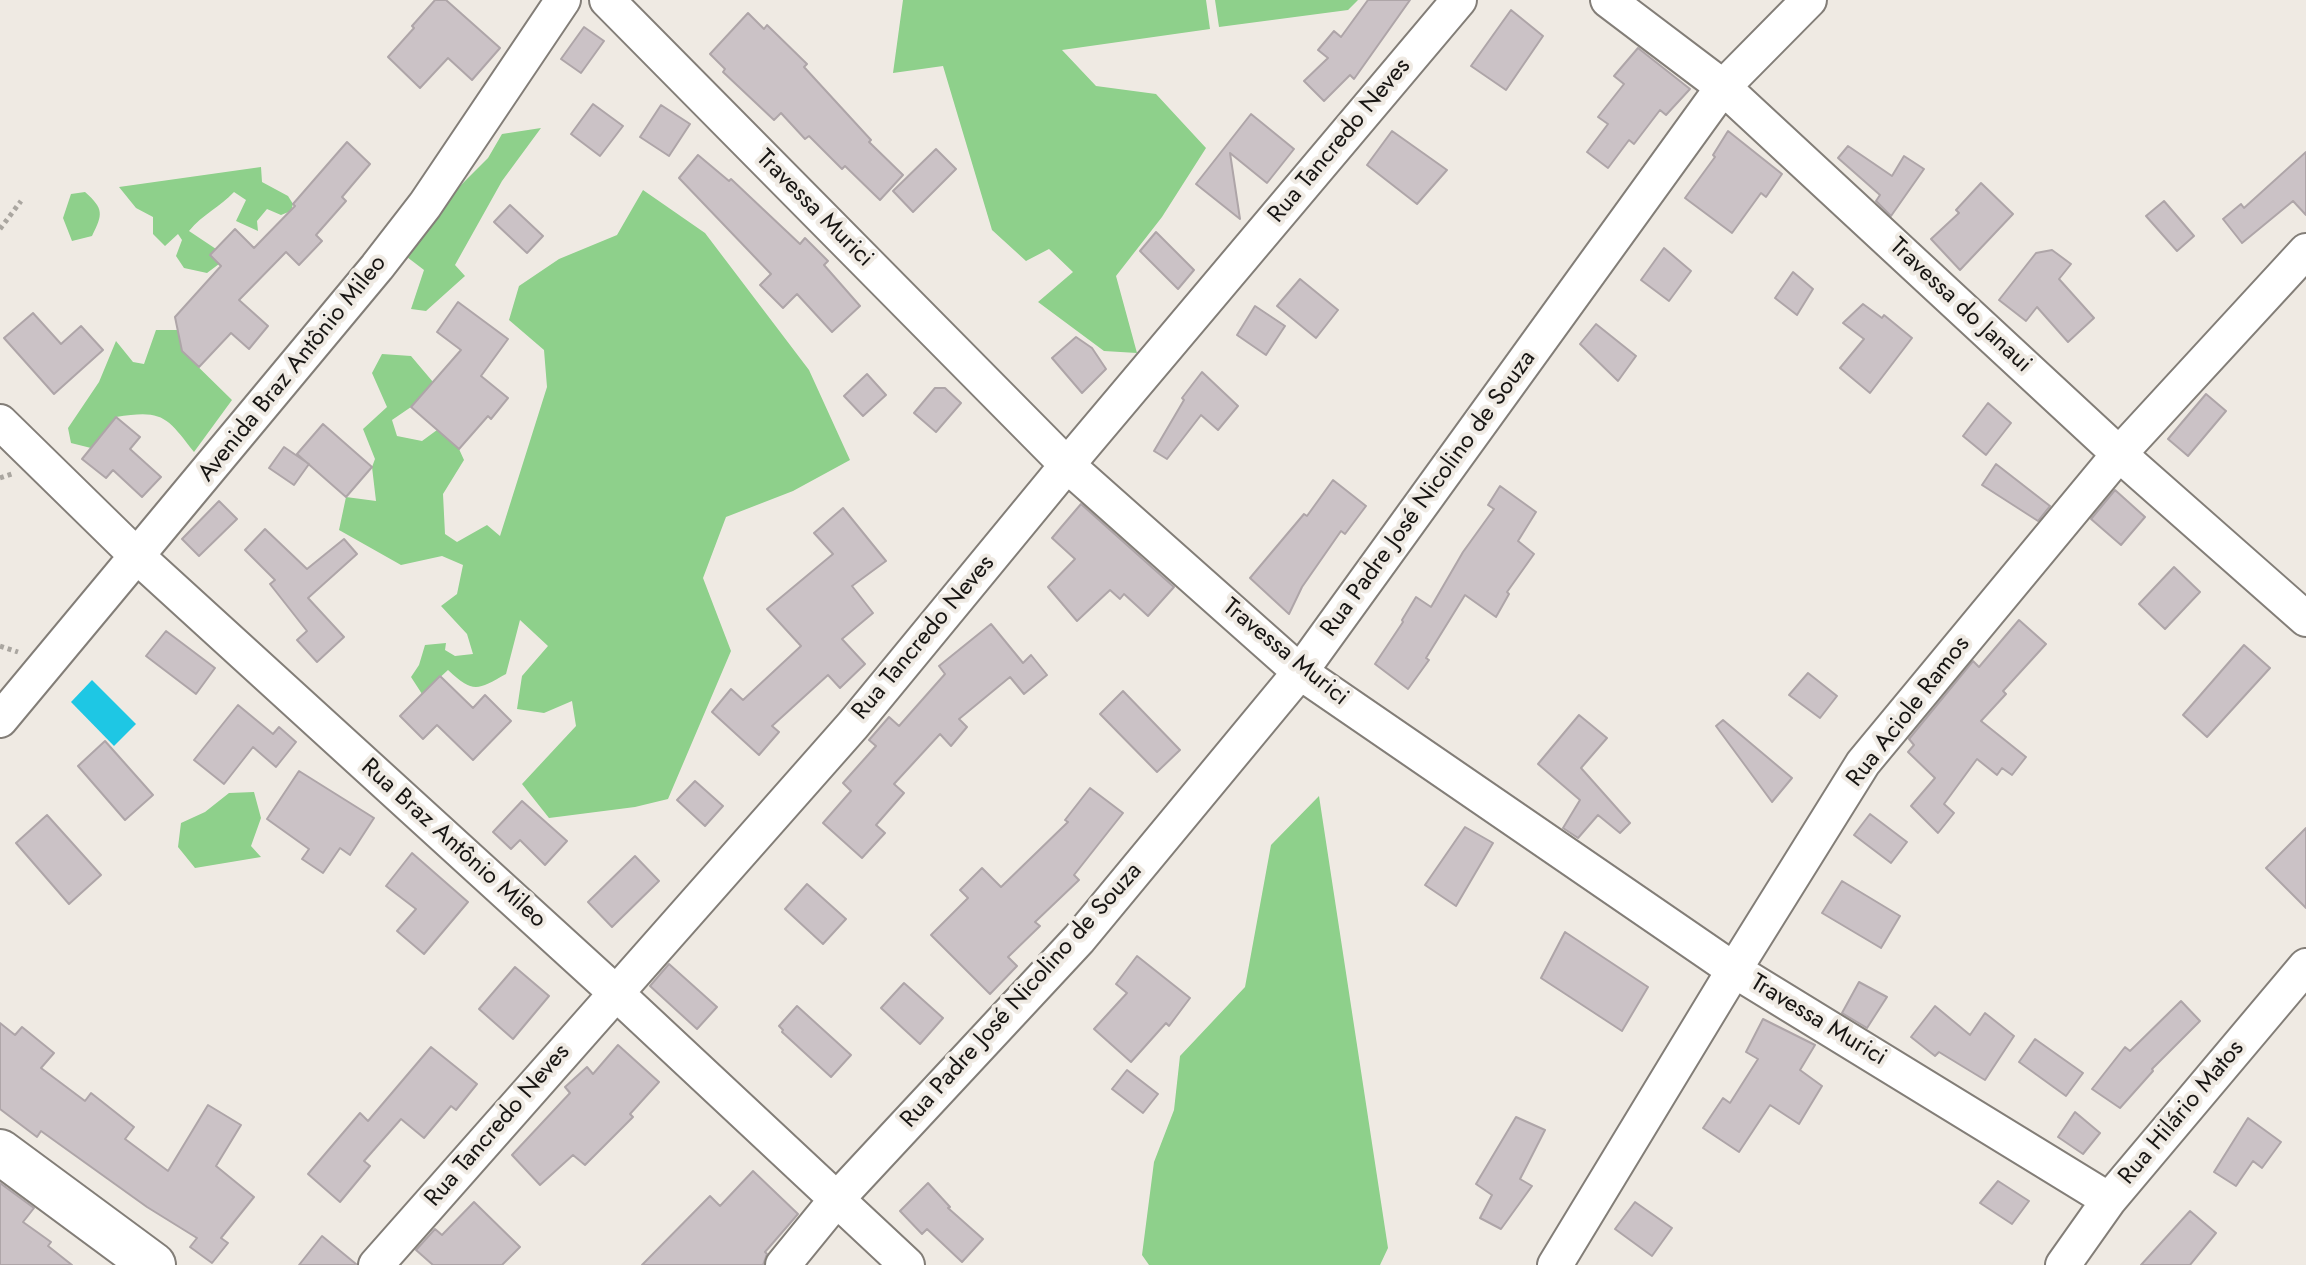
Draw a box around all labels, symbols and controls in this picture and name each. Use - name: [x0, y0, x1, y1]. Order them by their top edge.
- street label: Rua Tancredo Neves: [1263, 53, 1417, 229]
- street label: Travessa Murici: [749, 144, 879, 274]
- street label: Travessa do Janaui: [1883, 233, 2037, 379]
- street label: Avenida Braz Antônio Mileo: [193, 250, 393, 488]
- street label: Rua Padre José Nicolino de Souza: [1315, 345, 1543, 643]
- street label: Rua Tancredo Neves: [847, 550, 1001, 726]
- street label: Travessa Murici: [1216, 593, 1354, 713]
- street label: Rua Aciole Ramos: [1841, 631, 1977, 793]
- street label: Rua Braz Antônio Mileo: [354, 753, 552, 935]
- street label: Rua Padre José Nicolino de Souza: [895, 858, 1149, 1134]
- street label: Travessa Murici: [1745, 969, 1891, 1073]
- street label: Rua Hilário Matos: [2113, 1035, 2251, 1191]
- street label: Rua Tancredo Neves: [419, 1039, 577, 1213]

